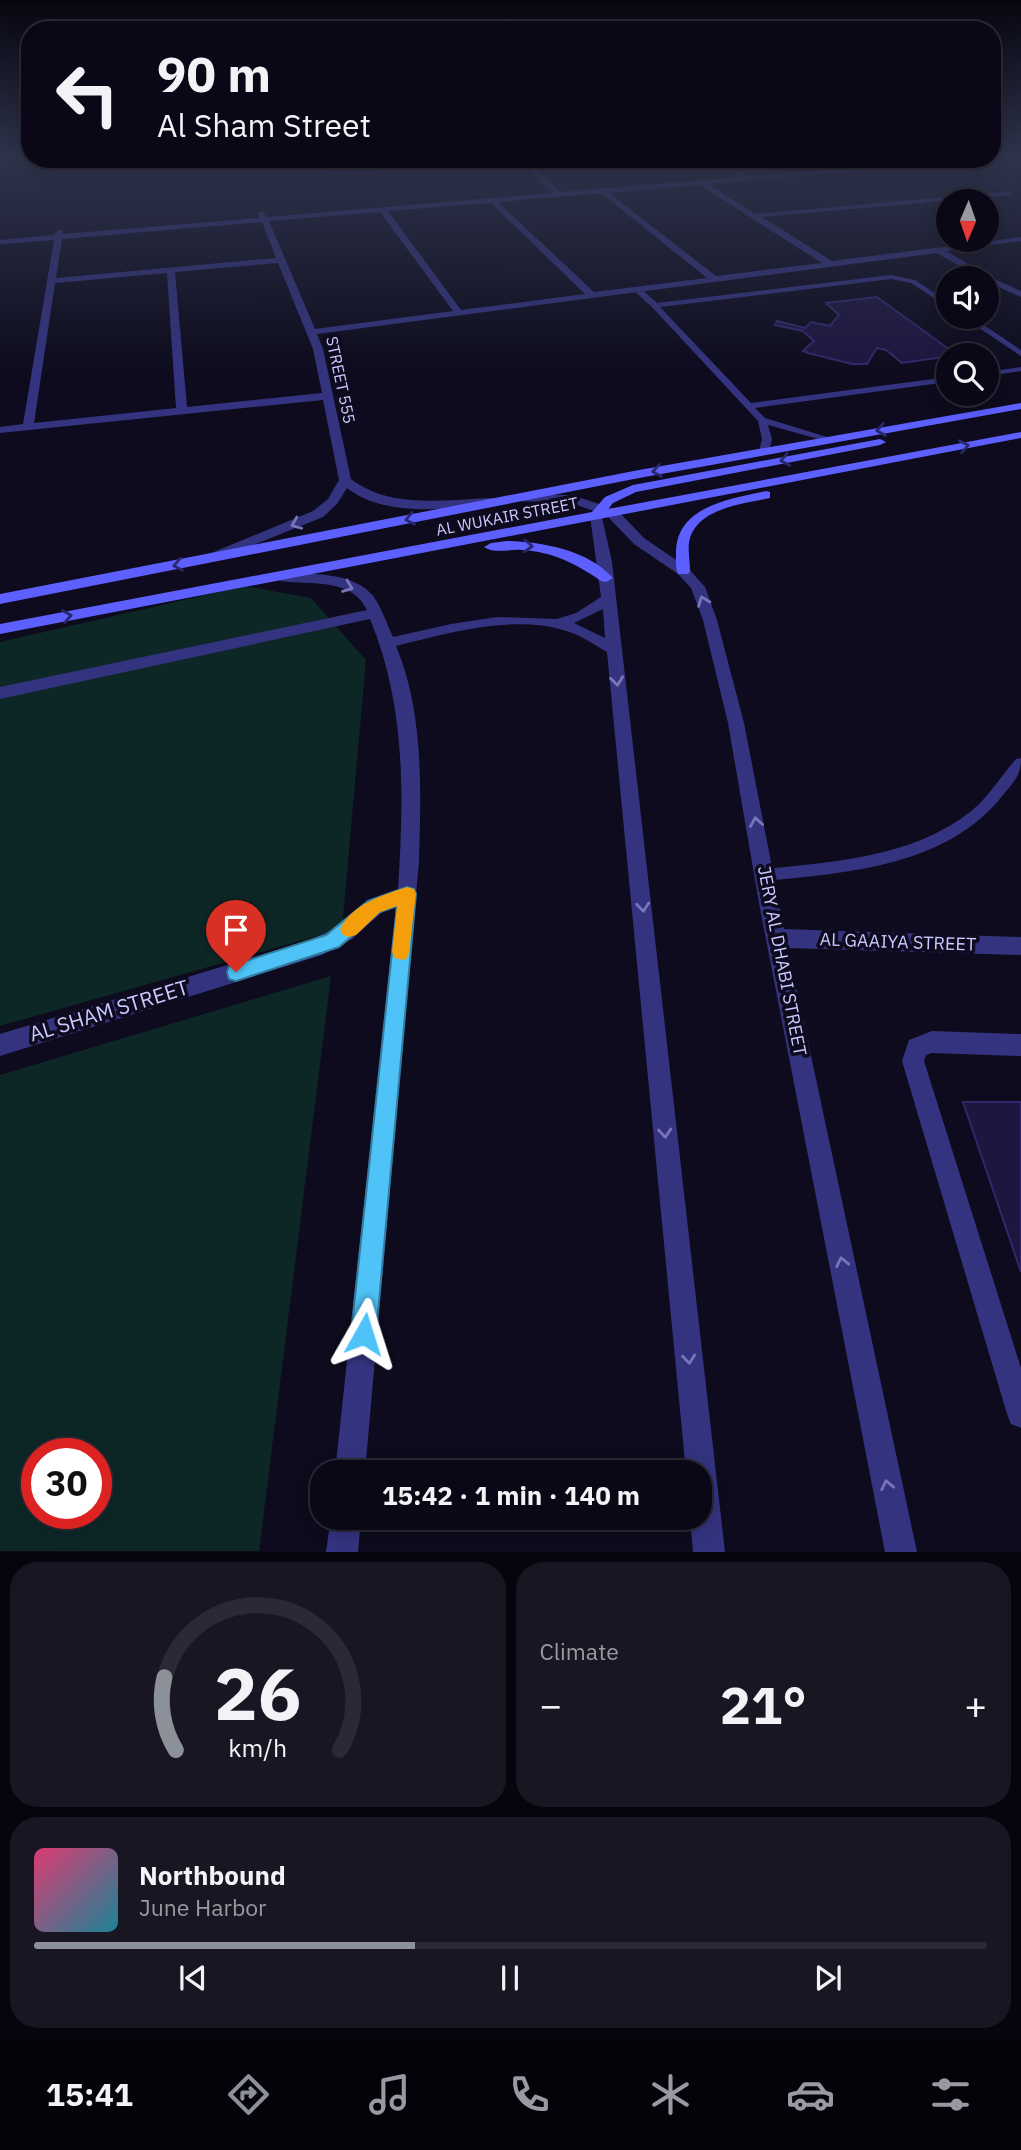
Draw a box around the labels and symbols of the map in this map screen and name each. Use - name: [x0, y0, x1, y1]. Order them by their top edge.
- north arrow: [936, 189, 999, 252]
- street label: STREET 555: [322, 334, 360, 426]
- one-way arrow: [875, 422, 887, 437]
- one-way arrow: [958, 440, 970, 455]
- one-way arrow: [779, 452, 791, 467]
- one-way arrow: [651, 463, 663, 478]
- street label: AL WUKAIR STREET: [434, 492, 580, 540]
- one-way arrow: [404, 510, 416, 525]
- one-way arrow: [291, 516, 303, 530]
- one-way arrow: [523, 538, 534, 553]
- one-way arrow: [172, 557, 184, 572]
- one-way arrow: [341, 578, 353, 592]
- one-way arrow: [698, 596, 712, 608]
- one-way arrow: [61, 610, 73, 625]
- one-way arrow: [609, 675, 624, 686]
- one-way arrow: [749, 816, 764, 828]
- street label: JERY AL DHABI STREET: [753, 864, 812, 1058]
- pin: [206, 900, 266, 972]
- one-way arrow: [635, 901, 650, 912]
- street label: AL GAAIYA STREET: [819, 927, 977, 956]
- street label: AL SHAM STREET: [26, 972, 192, 1048]
- one-way arrow: [657, 1127, 672, 1139]
- one-way arrow: [835, 1256, 850, 1268]
- position arrow: [327, 1297, 401, 1371]
- one-way arrow: [681, 1354, 696, 1365]
- speed limit sign: 30: [21, 1438, 112, 1529]
- one-way arrow: [881, 1479, 896, 1491]

